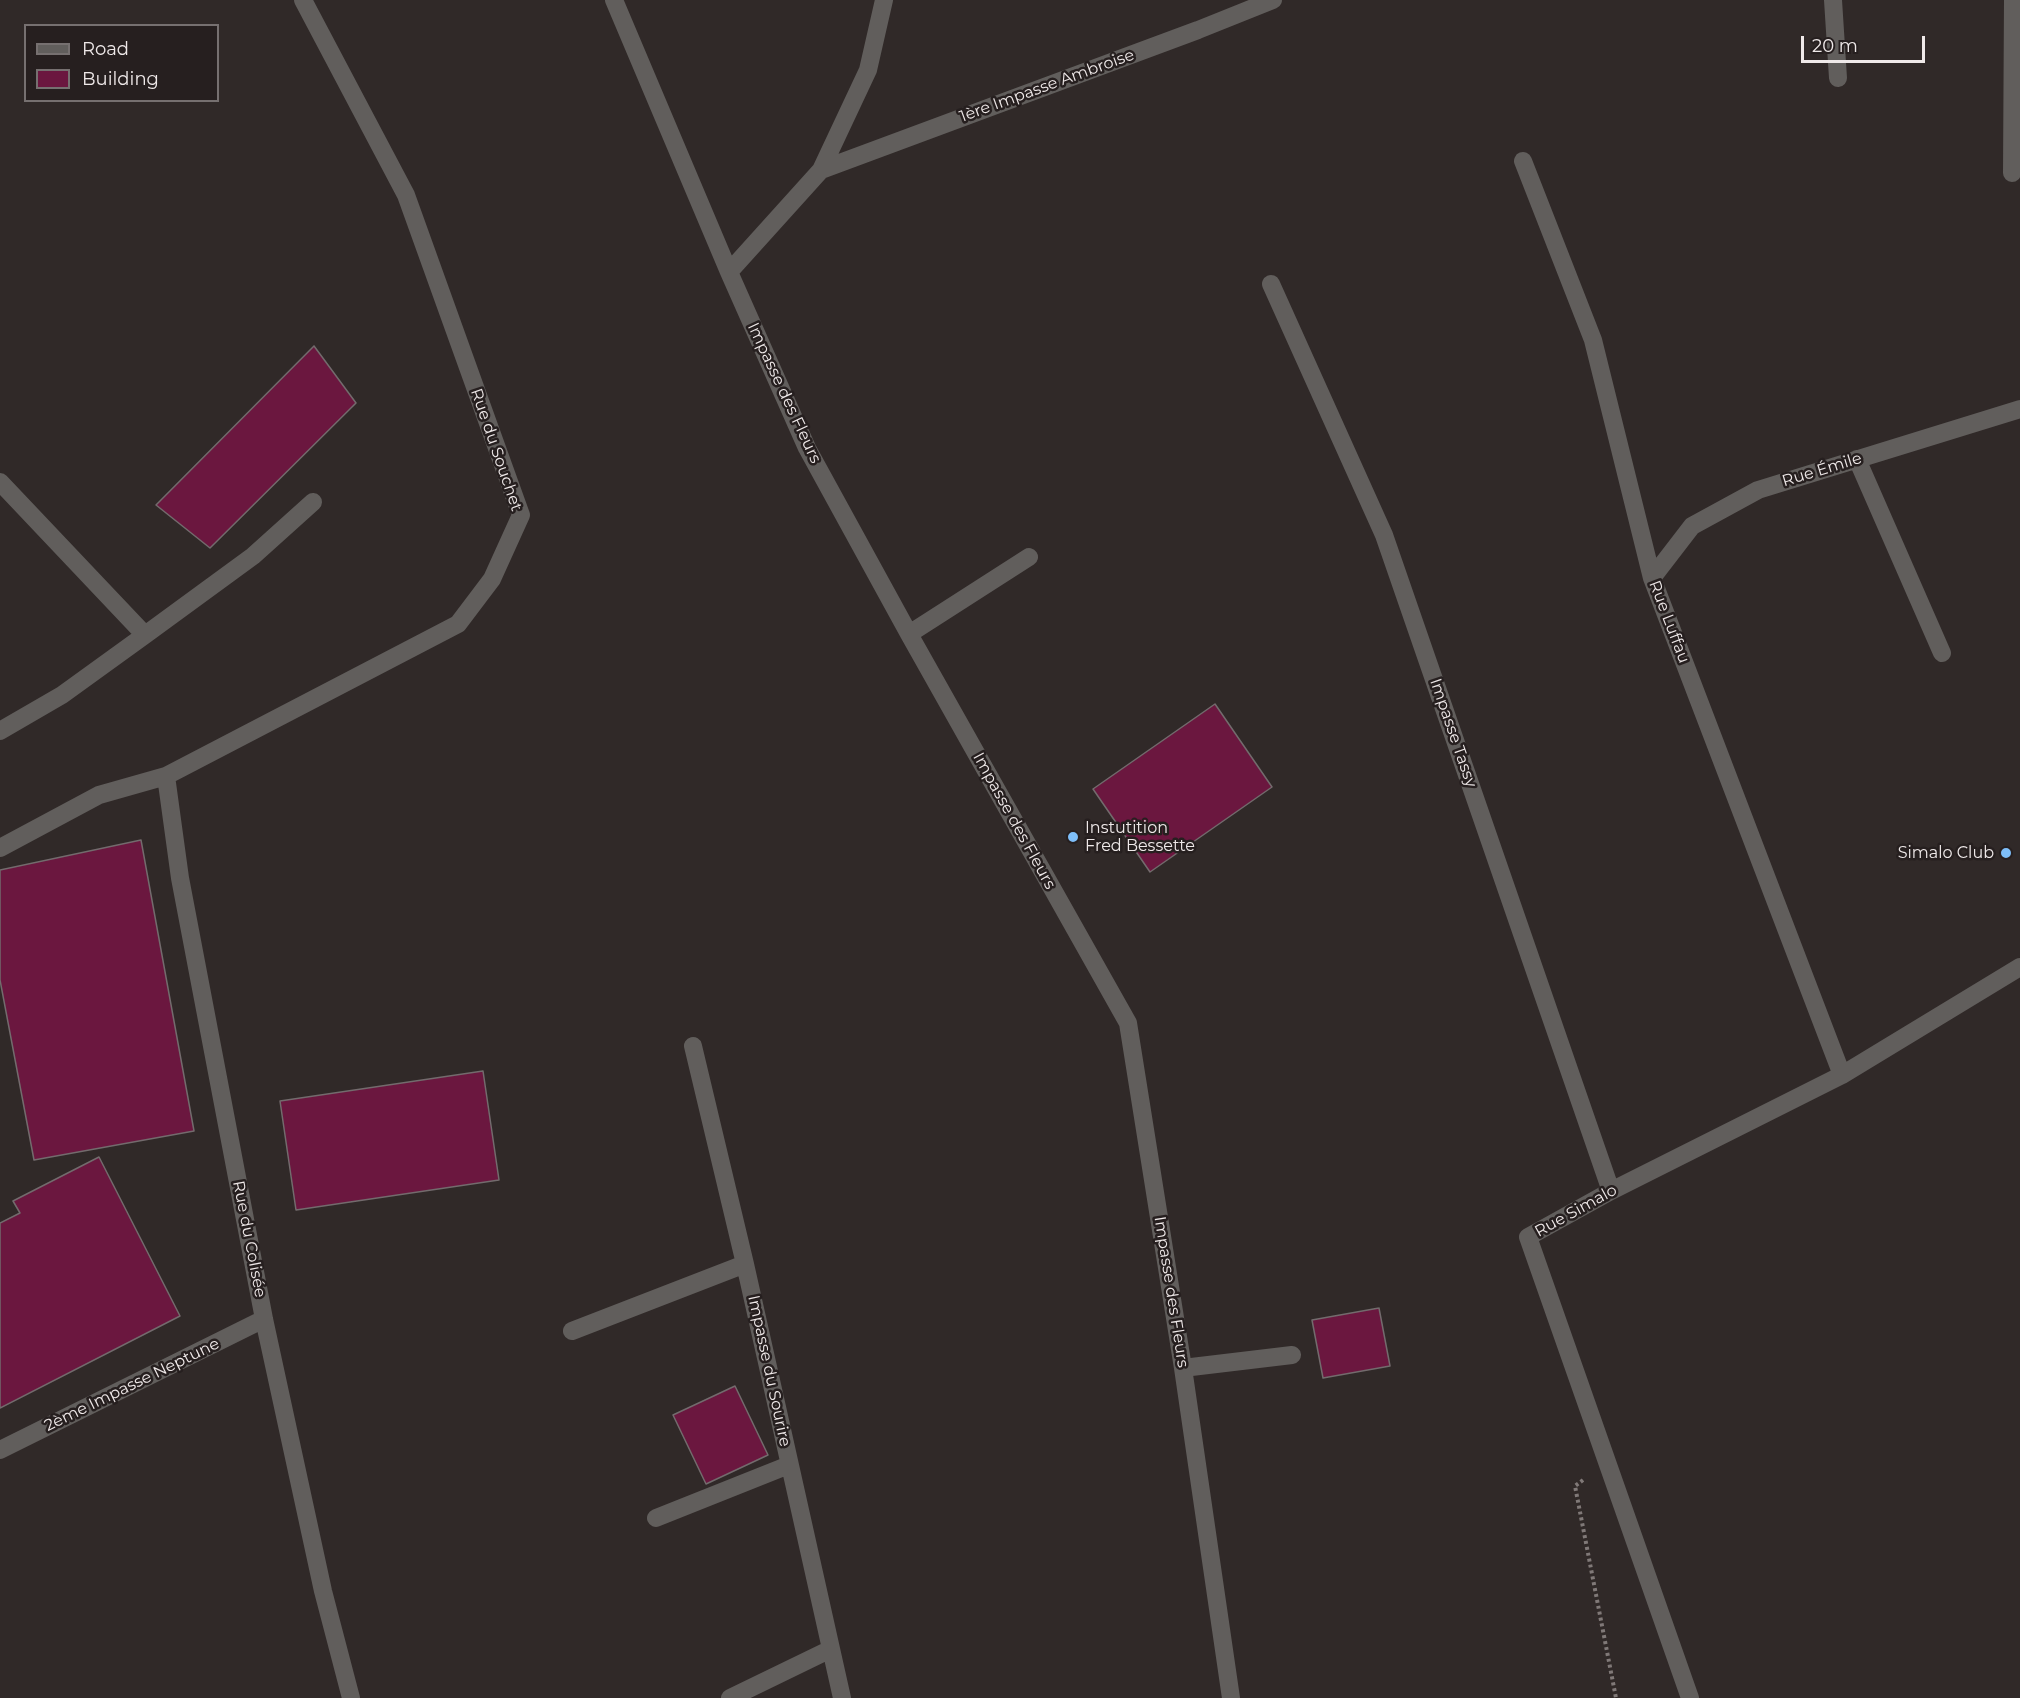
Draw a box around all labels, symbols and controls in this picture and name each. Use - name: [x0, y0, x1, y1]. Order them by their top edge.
- legend: [24, 24, 219, 102]
- scale bar: [1804, 24, 1928, 62]
- text: 20 m: [1812, 35, 1858, 57]
- text: Road: [82, 38, 129, 60]
- street label: 1ère Impasse Ambroise: [957, 45, 1137, 127]
- text: Building: [82, 68, 159, 90]
- street label: Impasse des Fleurs: [743, 320, 825, 466]
- street label: Rue du Souchet: [466, 386, 526, 514]
- street label: Rue Émile: [1780, 449, 1864, 491]
- street label: Rue Luffau: [1644, 578, 1694, 666]
- street label: Impasse Tassy: [1425, 676, 1481, 790]
- street label: Impasse des Fleurs: [969, 749, 1059, 893]
- place label: Instutition Fred Bessette: [1085, 818, 1195, 856]
- marker: Instutition Fred Bessette: [1066, 830, 1080, 844]
- place label: Simalo Club: [1898, 843, 1994, 863]
- marker: Simalo Club: [1999, 846, 2013, 860]
- street label: Rue du Colisée: [228, 1179, 270, 1299]
- street label: Rue Simalo: [1532, 1181, 1620, 1241]
- street label: Impasse des Fleurs: [1150, 1215, 1192, 1369]
- street label: Impasse du Sourire: [744, 1293, 794, 1449]
- street label: 2ème Impasse Neptune: [41, 1334, 223, 1436]

